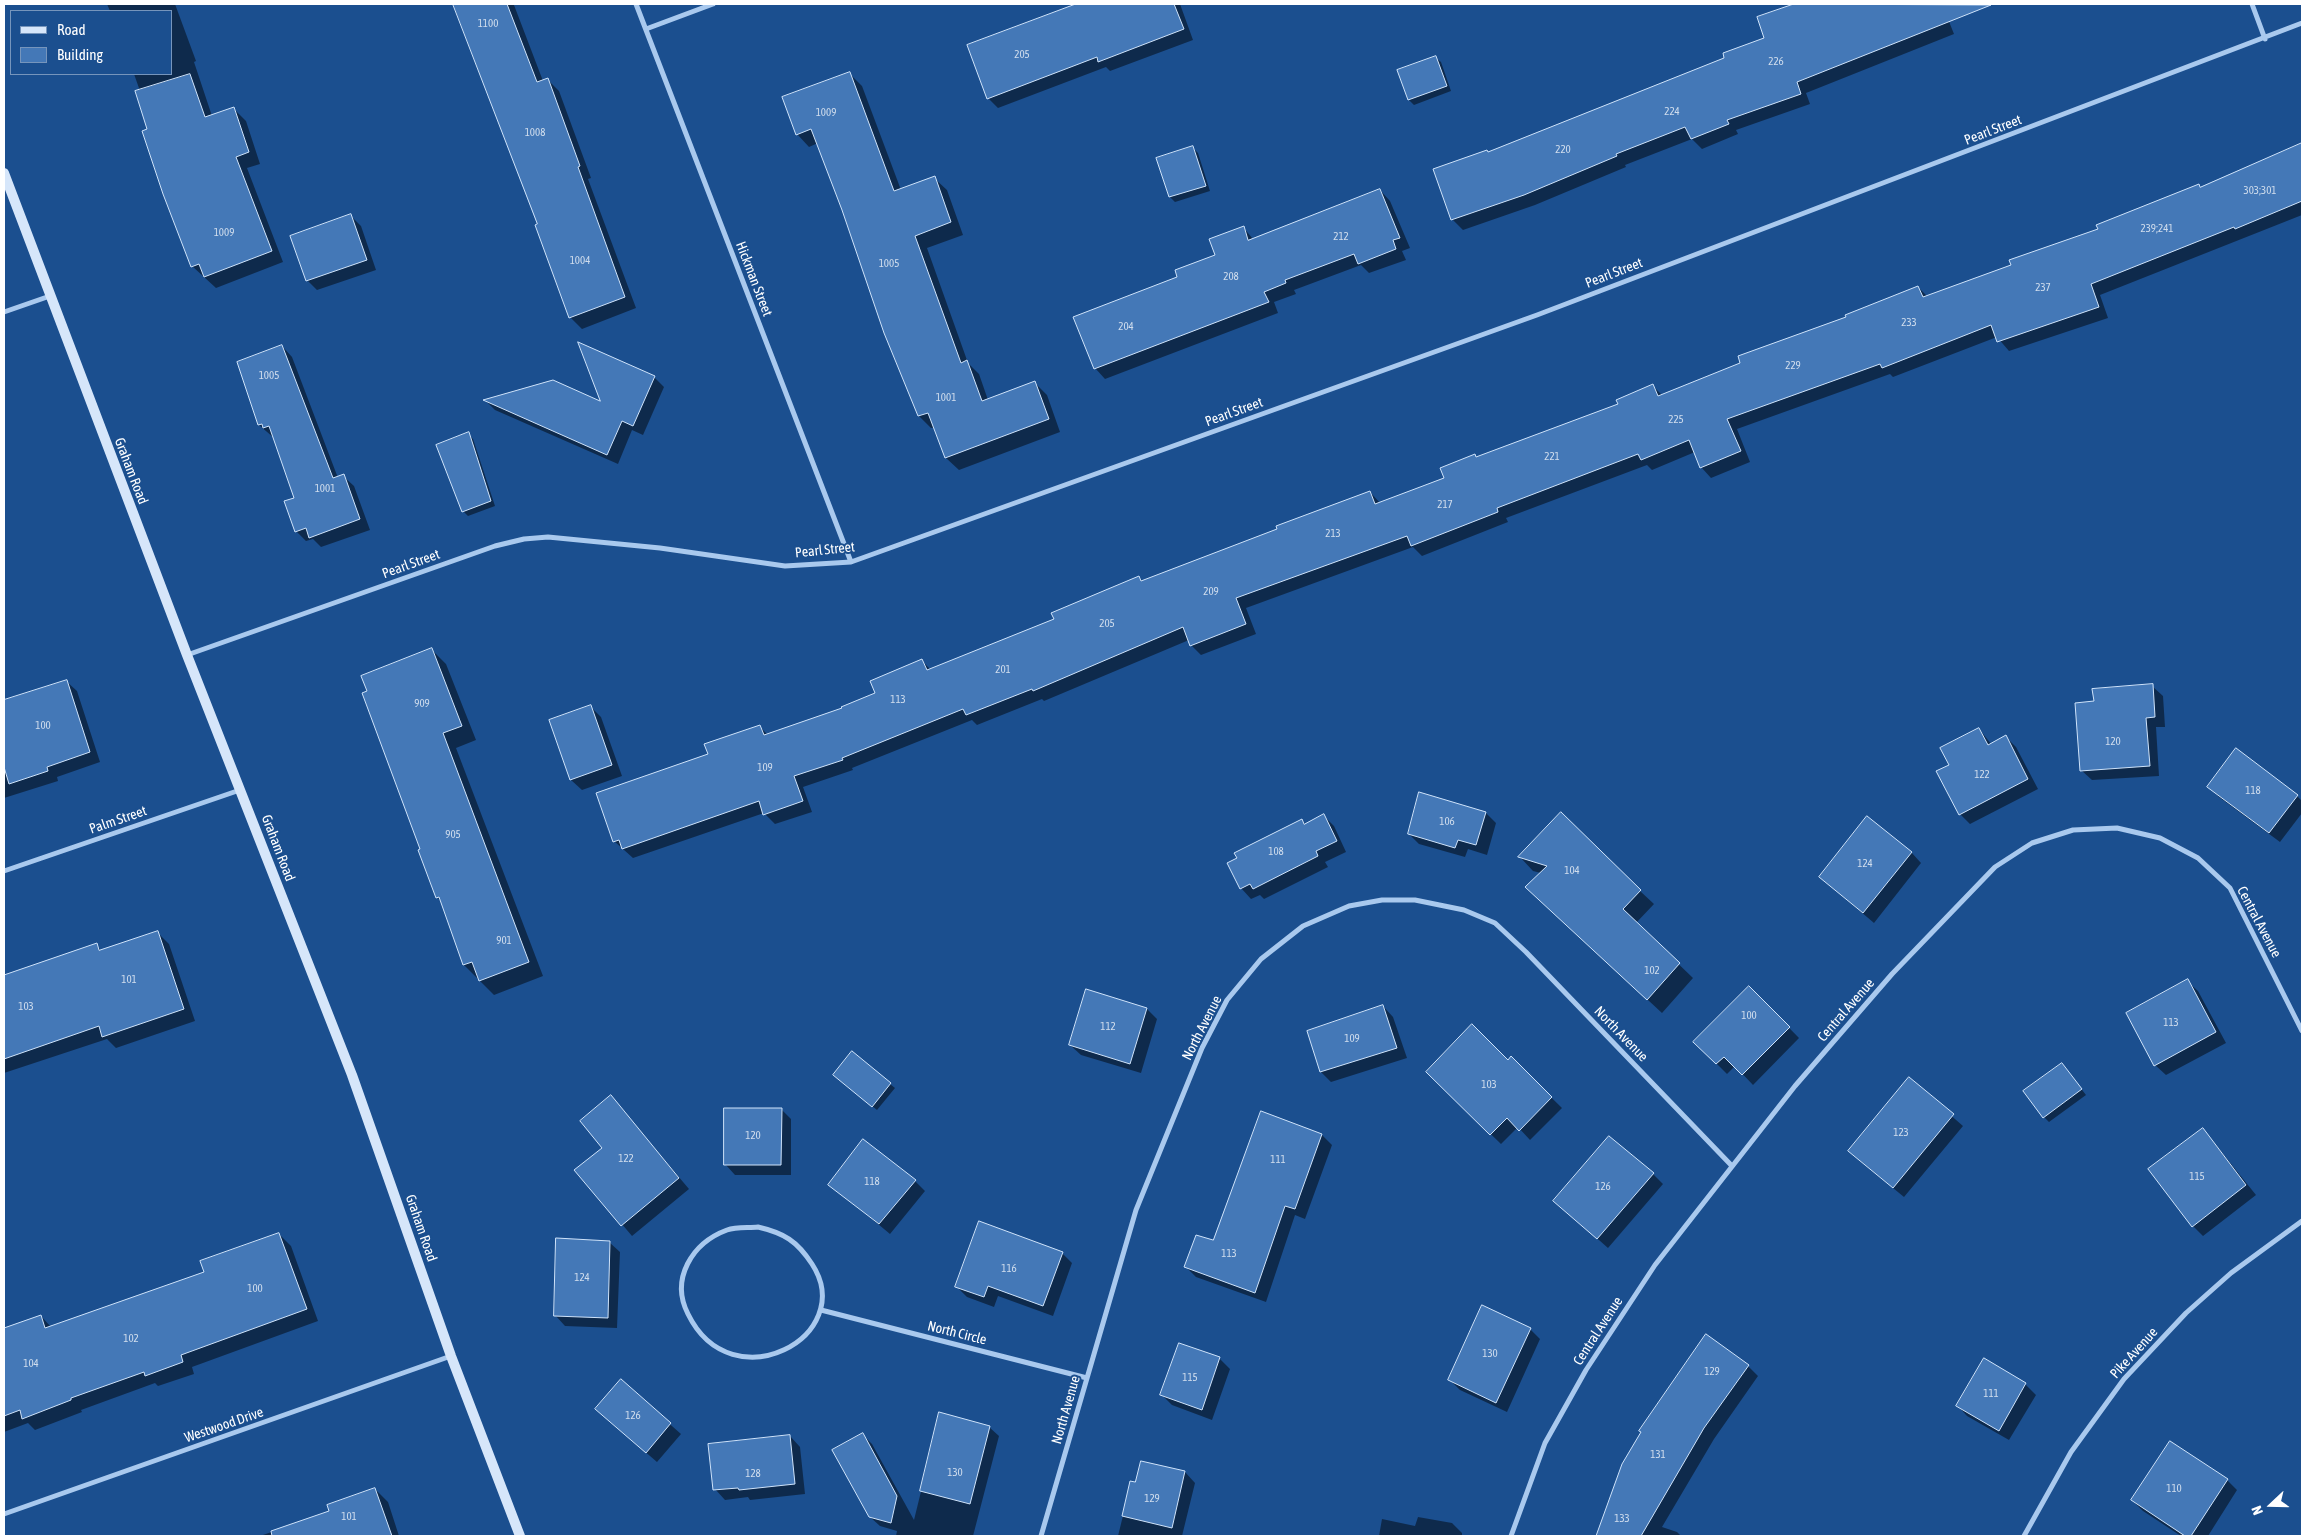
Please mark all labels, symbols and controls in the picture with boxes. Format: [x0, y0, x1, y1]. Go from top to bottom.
legend [10, 10, 172, 75]
house number: 1100 [478, 17, 498, 31]
text: Road [57, 21, 86, 38]
text: Building [57, 46, 103, 63]
house number: 205 [1014, 48, 1030, 62]
house number: 226 [1768, 55, 1784, 69]
house number: 224 [1664, 105, 1680, 119]
house number: 1009 [816, 106, 836, 120]
street label: Pearl Street [1962, 111, 2024, 149]
house number: 1008 [525, 126, 545, 140]
house number: 220 [1555, 143, 1571, 157]
house number: 303;301 [2244, 184, 2276, 198]
house number: 239;241 [2141, 222, 2173, 236]
house number: 1009 [214, 226, 234, 240]
house number: 212 [1333, 230, 1349, 244]
street label: Hickman Street [732, 239, 776, 319]
house number: 1004 [570, 254, 590, 268]
street label: Pearl Street [1583, 254, 1645, 292]
house number: 1005 [879, 257, 899, 271]
house number: 208 [1223, 270, 1239, 284]
house number: 237 [2035, 281, 2051, 295]
house number: 233 [1901, 316, 1917, 330]
house number: 204 [1118, 320, 1134, 334]
house number: 229 [1785, 359, 1801, 373]
house number: 1005 [259, 369, 279, 383]
house number: 1001 [936, 391, 956, 405]
street label: Pearl Street [1203, 394, 1265, 430]
house number: 225 [1668, 413, 1684, 427]
street label: Graham Road [111, 435, 151, 507]
house number: 221 [1544, 450, 1560, 464]
house number: 1001 [315, 482, 335, 496]
house number: 217 [1437, 498, 1453, 512]
house number: 213 [1325, 527, 1341, 541]
street label: Pearl Street [794, 539, 856, 561]
street label: Pearl Street [380, 546, 442, 582]
house number: 209 [1203, 585, 1219, 599]
house number: 205 [1099, 617, 1115, 631]
house number: 201 [995, 663, 1011, 677]
house number: 113 [890, 693, 906, 707]
house number: 909 [414, 697, 430, 711]
house number: 100 [35, 719, 51, 733]
house number: 120 [2105, 735, 2121, 749]
house number: 109 [757, 761, 773, 775]
house number: 122 [1974, 768, 1990, 782]
house number: 118 [2245, 784, 2261, 798]
street label: Palm Street [87, 802, 149, 838]
street label: Graham Road [258, 812, 298, 884]
house number: 106 [1439, 815, 1455, 829]
house number: 905 [445, 828, 461, 842]
house number: 108 [1268, 845, 1284, 859]
house number: 124 [1857, 857, 1873, 871]
house number: 104 [1564, 864, 1580, 878]
street label: Central Avenue [2233, 884, 2285, 960]
house number: 901 [496, 934, 512, 948]
house number: 102 [1644, 964, 1660, 978]
house number: 101 [121, 973, 137, 987]
street label: Central Avenue [1814, 975, 1878, 1045]
street label: North Avenue [1179, 993, 1225, 1063]
house number: 103 [18, 1000, 34, 1014]
street label: North Avenue [1591, 1003, 1651, 1065]
house number: 100 [1741, 1009, 1757, 1023]
house number: 113 [2163, 1016, 2179, 1030]
house number: 112 [1100, 1020, 1116, 1034]
house number: 109 [1344, 1032, 1360, 1046]
house number: 103 [1481, 1078, 1497, 1092]
house number: 123 [1893, 1126, 1909, 1140]
house number: 120 [745, 1129, 761, 1143]
house number: 122 [618, 1152, 634, 1166]
house number: 111 [1270, 1153, 1286, 1167]
house number: 115 [2189, 1170, 2205, 1184]
house number: 118 [864, 1175, 880, 1189]
house number: 126 [1595, 1180, 1611, 1194]
street label: Graham Road [402, 1192, 440, 1264]
house number: 113 [1221, 1247, 1237, 1261]
house number: 116 [1001, 1262, 1017, 1276]
house number: 124 [574, 1271, 590, 1285]
house number: 100 [247, 1282, 263, 1296]
street label: Central Avenue [1570, 1294, 1626, 1368]
street label: North Circle [926, 1318, 988, 1348]
street label: Pike Avenue [2107, 1324, 2161, 1382]
house number: 102 [123, 1332, 139, 1346]
house number: 130 [1482, 1347, 1498, 1361]
house number: 104 [23, 1357, 39, 1371]
house number: 129 [1704, 1365, 1720, 1379]
house number: 115 [1182, 1371, 1198, 1385]
street label: North Avenue [1048, 1374, 1084, 1446]
house number: 111 [1983, 1387, 1999, 1401]
street label: Westwood Drive [182, 1404, 266, 1446]
house number: 126 [625, 1409, 641, 1423]
house number: 131 [1650, 1448, 1666, 1462]
house number: 130 [947, 1466, 963, 1480]
house number: 128 [745, 1467, 761, 1481]
north arrow [2246, 1480, 2296, 1530]
house number: 110 [2166, 1482, 2182, 1496]
house number: 129 [1144, 1492, 1160, 1506]
text: N [2248, 1504, 2266, 1517]
house number: 101 [341, 1510, 357, 1524]
house number: 133 [1614, 1512, 1630, 1526]

